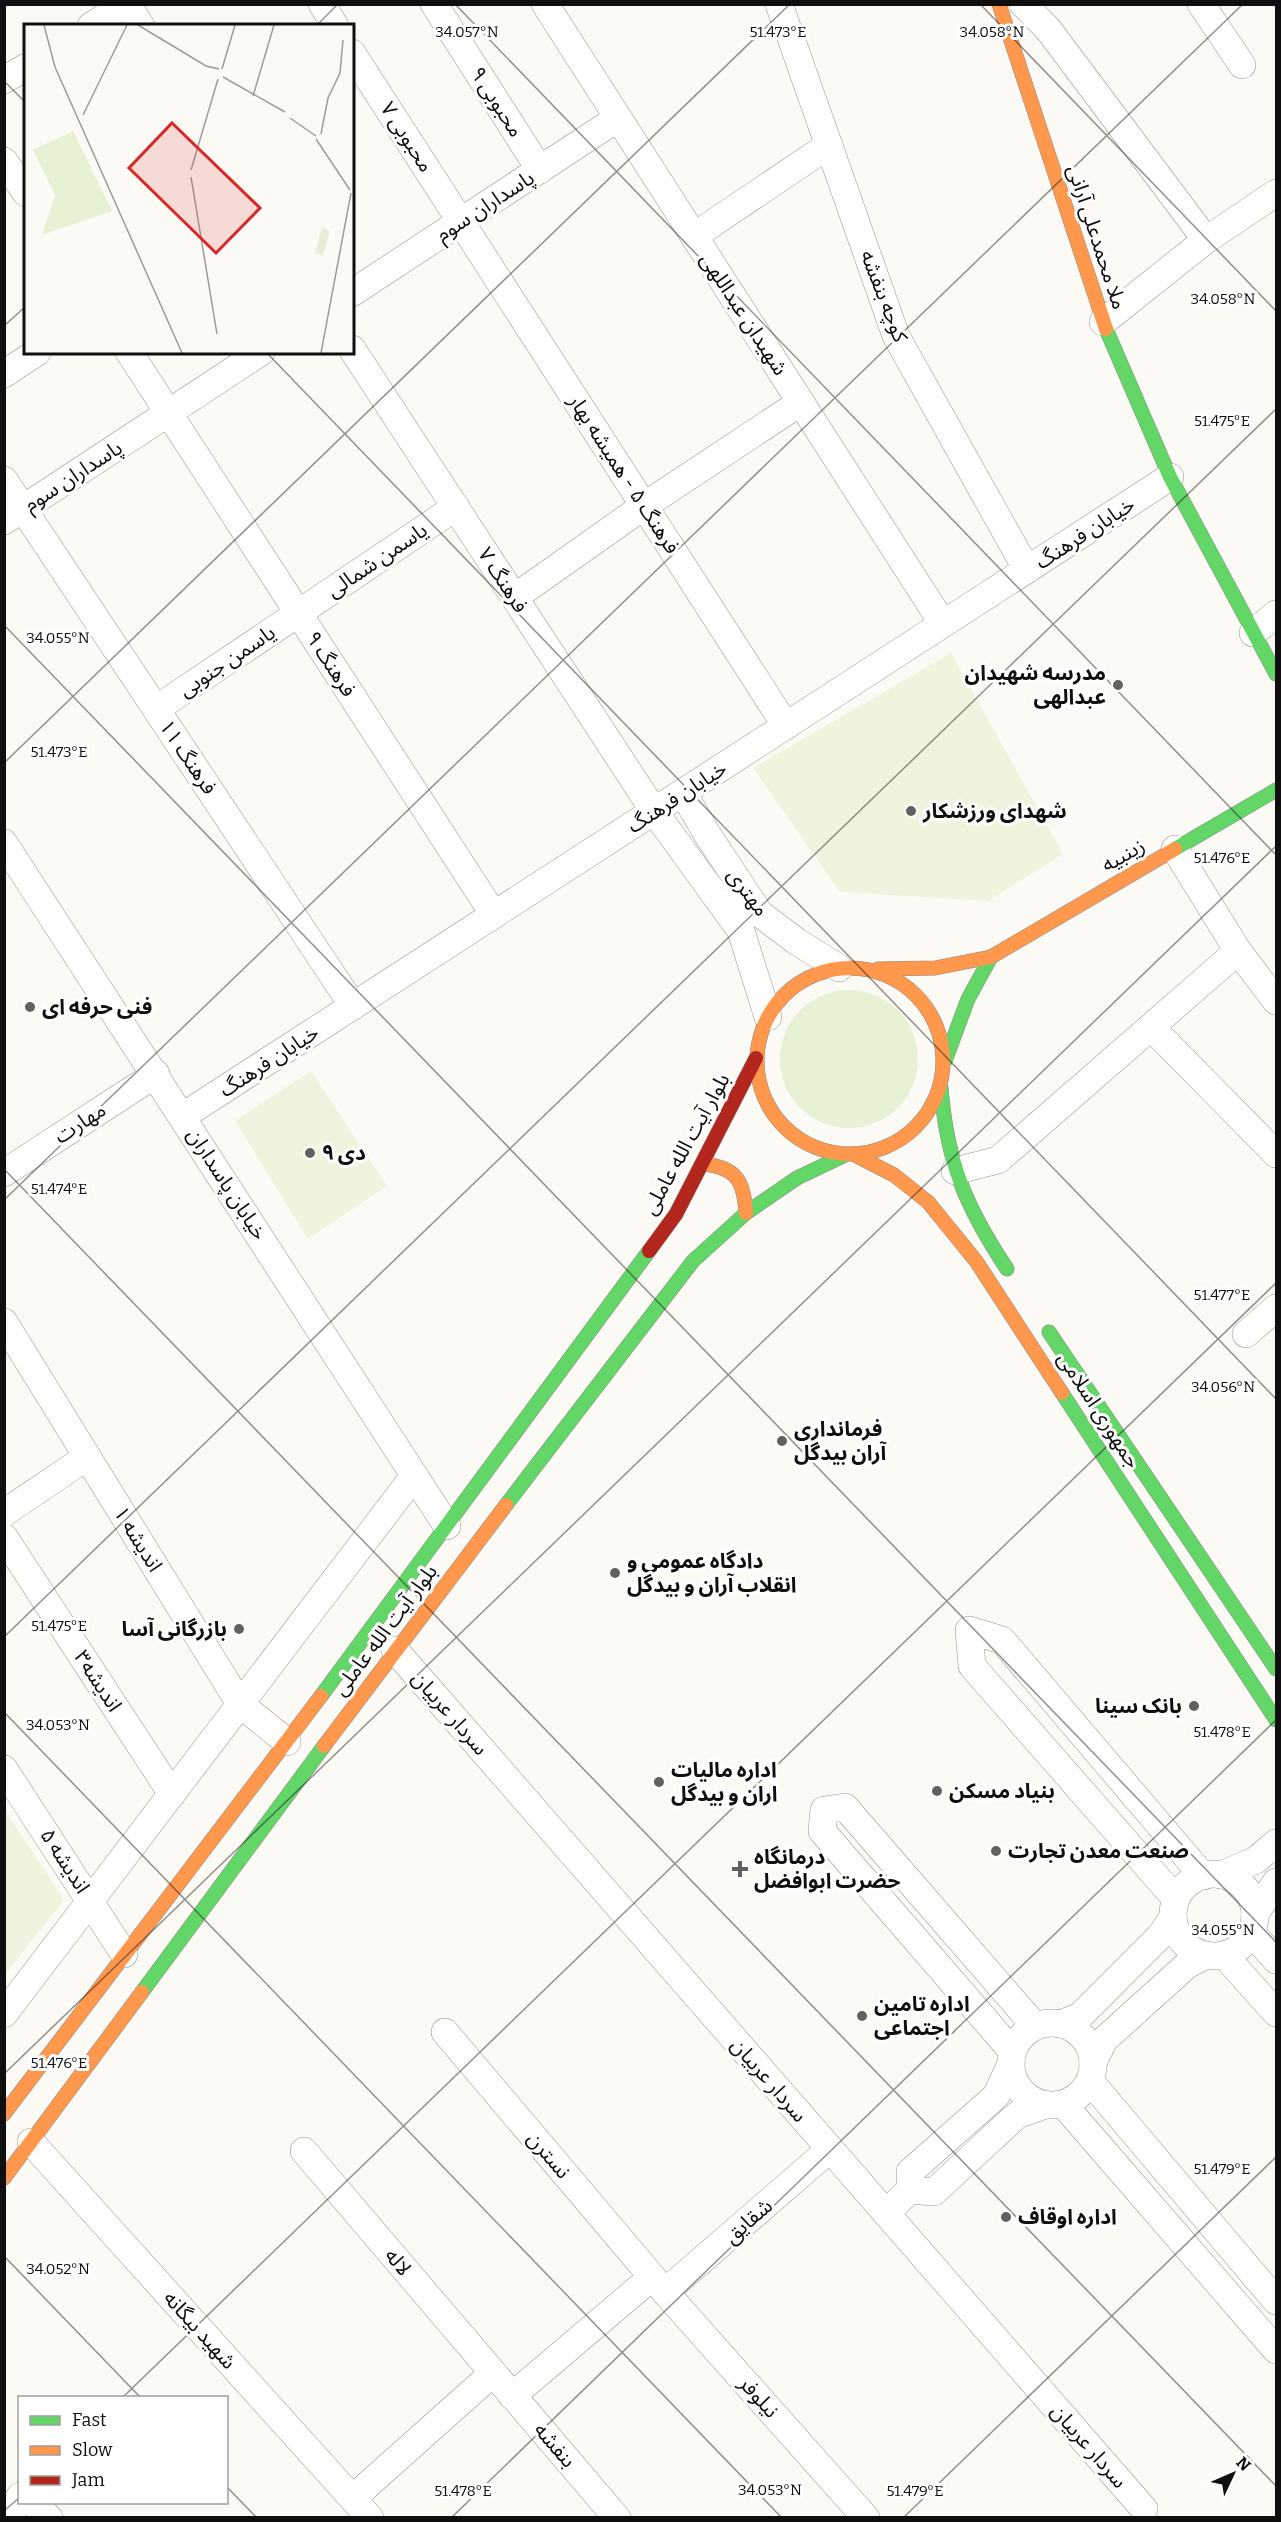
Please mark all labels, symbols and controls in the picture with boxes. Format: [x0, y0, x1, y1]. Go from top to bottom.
text: 34.057°N [435, 23, 499, 41]
text: 51.473°E [749, 23, 807, 41]
text: 34.058°N [960, 23, 1025, 41]
inset map [24, 24, 354, 354]
street label: محبوبی ۹ [465, 62, 529, 142]
street label: محبوبی ۷ [375, 97, 439, 177]
street label: ملا محمدعلی آرانی [1061, 162, 1133, 312]
street label: پاسداران سوم [431, 165, 541, 250]
street label: کوچه بنفشه [854, 246, 914, 346]
street label: شهیدان عبداللهی [695, 248, 793, 380]
text: 34.058°N [1191, 290, 1256, 308]
street label: فرهنگ ۵ - همیشه بهار [562, 388, 685, 559]
text: 51.475°E [1194, 412, 1250, 430]
street label: پاسداران سوم [19, 435, 129, 520]
street label: خیابان فرهنگ [1030, 491, 1140, 575]
street label: یاسمن شمالی [322, 517, 432, 603]
street label: فرهنگ ۷ [472, 542, 534, 618]
street label: یاسمن جنوبی [174, 619, 280, 703]
street label: فرهنگ ۹ [300, 626, 362, 702]
text: 34.055°N [26, 629, 90, 647]
place label: مدرسه شهیدان عبدالهی [965, 660, 1106, 710]
marker: مدرسه شهیدان عبدالهی [1111, 678, 1125, 692]
street label: فرهنگ ۱۱ [154, 715, 222, 799]
text: 51.473°E [30, 743, 88, 761]
street label: خیابان فرهنگ [622, 755, 732, 839]
place label: شهدای ورزشکار [922, 798, 1067, 824]
marker: شهدای ورزشکار [904, 804, 918, 818]
street label: زینبیه [1097, 832, 1149, 878]
text: 51.476°E [1194, 849, 1250, 867]
street label: مهتری [721, 863, 775, 921]
place label: فنی حرفه ای [42, 994, 152, 1020]
marker: فنی حرفه ای [23, 1000, 37, 1014]
street label: خیابان فرهنگ [214, 1019, 324, 1103]
street label: بلوار آیت‌ الله عاملی [636, 1069, 736, 1219]
street label: مهارت [49, 1097, 111, 1149]
street label: خیابان پاسداران [181, 1123, 273, 1245]
place label: ۹ دی [322, 1140, 366, 1166]
marker: ۹ دی [303, 1146, 317, 1160]
text: 51.474°E [31, 1180, 87, 1198]
text: 51.477°E [1194, 1286, 1250, 1304]
street label: جمهوری اسلامی [1052, 1347, 1146, 1473]
text: 34.056°N [1191, 1378, 1255, 1396]
place label: فرمانداری آران بیدگل [794, 1416, 887, 1466]
marker: فرمانداری آران بیدگل [775, 1434, 789, 1448]
street label: اندیشه ۱ [108, 1501, 168, 1577]
place label: دادگاه عمومی و انقلاب آران و بیدگل [627, 1548, 797, 1598]
street label: بلوار آیت‌ الله عاملی [327, 1559, 443, 1701]
marker: دادگاه عمومی و انقلاب آران و بیدگل [608, 1566, 622, 1580]
place label: بازرگانی آسا [122, 1616, 227, 1642]
text: 51.475°E [31, 1617, 87, 1635]
marker: بازرگانی آسا [232, 1622, 246, 1636]
street label: اندیشه۳ [69, 1645, 127, 1717]
street label: سردار عربیان [406, 1665, 494, 1761]
place label: بانک سینا [1095, 1693, 1182, 1719]
marker: بانک سینا [1187, 1699, 1201, 1713]
text: 34.053°N [26, 1716, 90, 1734]
text: 51.478°E [1193, 1723, 1251, 1741]
place label: اداره مالیات اران و بیدگل [671, 1757, 778, 1807]
marker: اداره مالیات اران و بیدگل [652, 1775, 666, 1789]
place label: بنیاد مسکن [949, 1778, 1055, 1804]
marker: بنیاد مسکن [930, 1784, 944, 1798]
street label: اندیشه ۵ [34, 1824, 96, 1898]
place label: صنعت معدن تجارت [1008, 1838, 1189, 1864]
place label: درمانگاه حضرت ابوافضل [754, 1844, 900, 1894]
marker: صنعت معدن تجارت [989, 1844, 1003, 1858]
marker: درمانگاه حضرت ابوافضل [731, 1860, 749, 1878]
text: 34.055°N [1191, 1921, 1255, 1939]
place label: اداره تامین اجتماعی [874, 1991, 970, 2041]
marker: اداره تامین اجتماعی [855, 2009, 869, 2023]
street label: سردار عربیان [725, 2032, 813, 2128]
text: 51.476°E [31, 2054, 87, 2072]
street label: نسترن [522, 2126, 576, 2184]
text: 51.479°E [1193, 2160, 1251, 2178]
street label: شقایق [718, 2193, 778, 2249]
place label: اداره اوقاف [1018, 2204, 1117, 2230]
marker: اداره اوقاف [999, 2210, 1013, 2224]
street label: لاله [379, 2243, 417, 2281]
text: 34.052°N [26, 2260, 90, 2278]
street label: شهید بیگانه [158, 2285, 242, 2375]
street label: نیلوفر [733, 2370, 785, 2423]
legend [18, 2396, 228, 2504]
street label: سردار عربیان [1045, 2398, 1133, 2494]
text: Fast [72, 2409, 107, 2431]
street label: بنفشه [528, 2417, 582, 2473]
text: Slow [72, 2439, 113, 2461]
north arrow [1203, 2444, 1263, 2504]
text: N [1232, 2453, 1255, 2475]
text: Jam [71, 2469, 105, 2491]
text: 34.053°N [738, 2481, 802, 2499]
text: 51.478°E [434, 2482, 492, 2500]
text: 51.479°E [886, 2482, 944, 2500]

